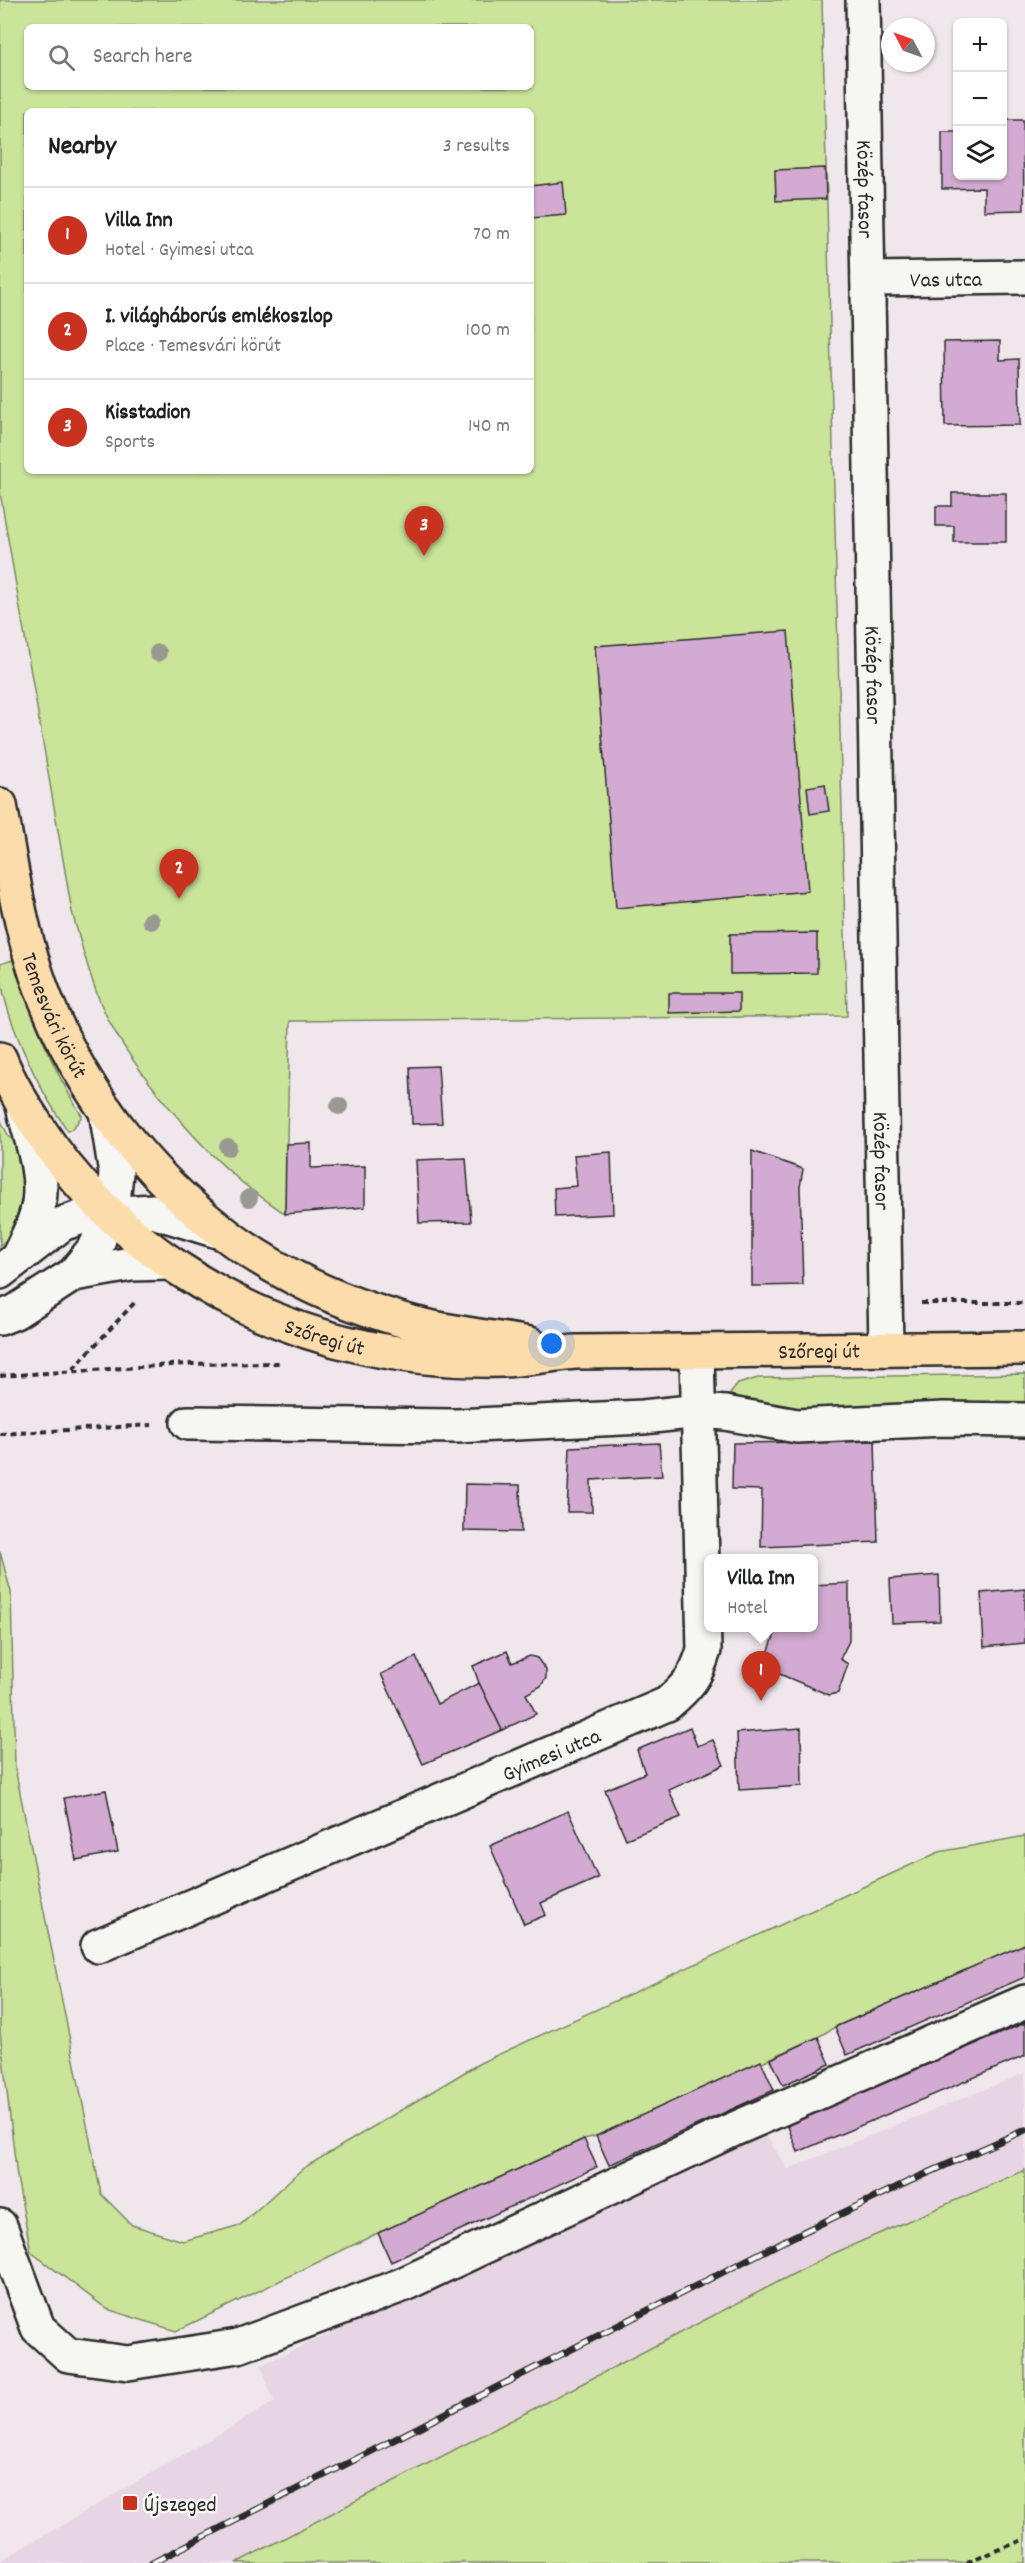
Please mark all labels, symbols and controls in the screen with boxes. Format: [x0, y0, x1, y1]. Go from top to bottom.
north arrow [881, 18, 935, 72]
map controls [953, 18, 1007, 180]
button: + [953, 18, 1007, 72]
search box [24, 24, 534, 90]
icon: search [45, 41, 78, 74]
text: Search here [93, 42, 192, 73]
button: − [953, 72, 1007, 126]
button: layers [953, 126, 1007, 180]
text: Nearby [48, 129, 116, 166]
text: 3 results [443, 133, 510, 161]
street label: Közép fasor [846, 140, 879, 239]
text: Villa Inn [105, 206, 173, 237]
text: 1 [65, 221, 70, 249]
text: 70 m [473, 221, 510, 249]
text: Hotel · Gyimesi utca [105, 237, 253, 265]
street label: Vas utca [910, 266, 983, 297]
text: I. világháborús emlékoszlop [105, 302, 333, 333]
text: 2 [63, 317, 72, 345]
text: 100 m [466, 317, 510, 345]
text: Place · Temesvári körút [105, 333, 281, 361]
text: Kisstadion [105, 398, 190, 429]
text: 3 [63, 413, 72, 441]
text: 140 m [468, 413, 510, 441]
text: Sports [105, 429, 155, 457]
pin: 3 [404, 506, 444, 556]
street label: Közép fasor [855, 626, 887, 725]
pin: 2 [160, 850, 198, 899]
street label: Temesvári körút [12, 949, 94, 1085]
street label: Közép fasor [863, 1111, 896, 1211]
street label: Szőregi út [279, 1313, 367, 1366]
your location [537, 1329, 566, 1358]
street label: Szőregi út [778, 1337, 860, 1369]
popup [704, 1554, 818, 1632]
text: Villa Inn [727, 1564, 795, 1595]
text: Hotel [727, 1595, 767, 1623]
pin: 1 [742, 1652, 780, 1701]
street label: Gyimesi utca [498, 1722, 607, 1791]
place label: Újszeged [144, 2491, 217, 2522]
marker: Újszeged [121, 2494, 139, 2512]

